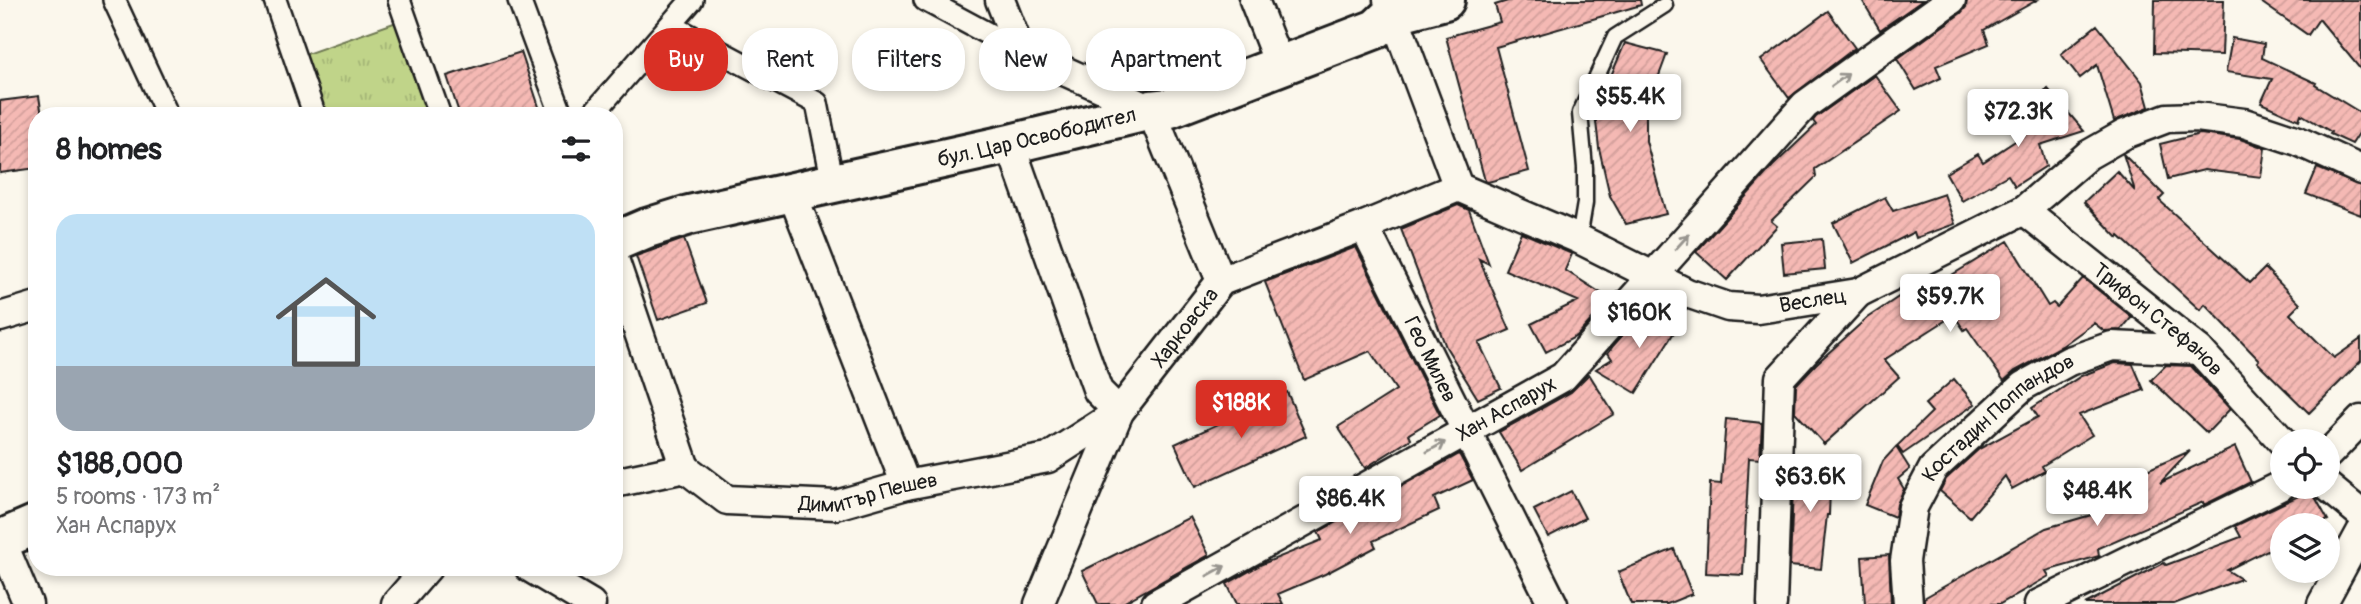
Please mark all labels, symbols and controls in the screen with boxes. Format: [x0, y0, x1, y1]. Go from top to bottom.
chip: Buy [644, 28, 728, 91]
chip: Rent [742, 28, 838, 91]
chip: Filters [852, 28, 965, 91]
chip: New [979, 28, 1072, 91]
chip: Apartment [1086, 28, 1246, 91]
one-way arrow [1830, 73, 1849, 87]
pin: $55.4K [1573, 74, 1687, 134]
text: $55.4K [1595, 82, 1665, 111]
pin: $72.3K [1961, 90, 2075, 149]
text: $72.3K [1983, 97, 2053, 126]
street label: бул. Цар Освободител [935, 101, 1139, 173]
icon: filters [557, 130, 595, 168]
text: 8 homes [56, 131, 162, 168]
one-way arrow [1674, 233, 1690, 251]
street label: Трифон Стефанов [2087, 257, 2229, 381]
icon: home [263, 259, 389, 385]
pin: $59.7K [1893, 274, 2007, 334]
street label: Харковска [1145, 282, 1224, 373]
street label: Веслец [1777, 282, 1848, 319]
text: $59.7K [1916, 282, 1984, 311]
pin: $160K [1590, 290, 1688, 350]
text: $160K [1607, 298, 1671, 327]
street label: Гео Милев [1398, 312, 1463, 407]
street label: Костадин Поппандов [1915, 347, 2079, 486]
street label: Хан Аспарух [1451, 370, 1561, 447]
pin: $188K [1192, 380, 1290, 440]
text: $188K [1212, 388, 1270, 417]
map controls [2270, 429, 2340, 583]
button: locate [2270, 429, 2340, 499]
one-way arrow [1425, 440, 1445, 454]
text: $188,000 [56, 445, 183, 482]
pin: $63.6K [1753, 454, 1867, 514]
text: $63.6K [1775, 462, 1845, 491]
street label: Димитър Пешев [797, 466, 940, 518]
pin: $48.4K [2040, 468, 2154, 528]
pin: $86.4K [1293, 476, 1407, 536]
text: $48.4K [2062, 476, 2132, 505]
text: 5 rooms · 173 m² [56, 482, 220, 511]
text: $86.4K [1315, 484, 1385, 513]
text: Хан Аспарух [56, 511, 177, 540]
button: layers [2270, 513, 2340, 583]
one-way arrow [1205, 564, 1225, 578]

